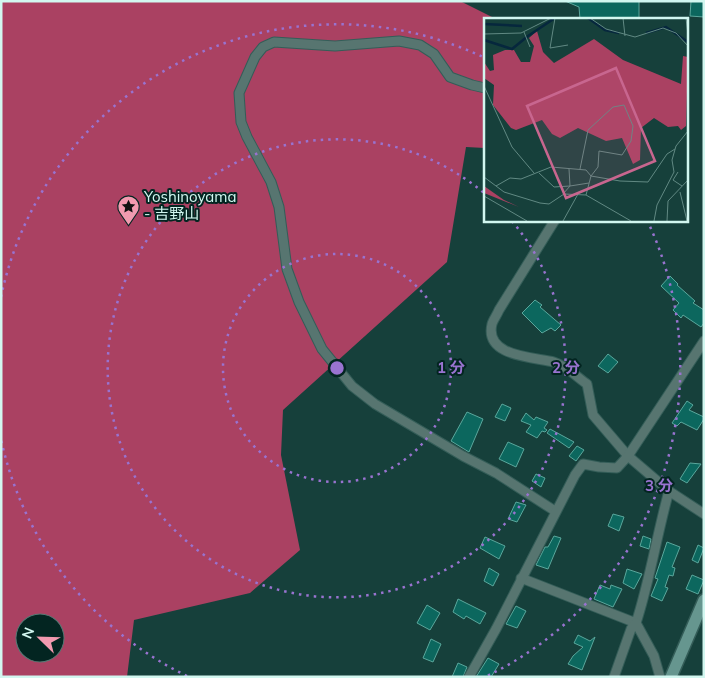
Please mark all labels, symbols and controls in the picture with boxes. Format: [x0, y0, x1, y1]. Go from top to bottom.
inset map [484, 18, 688, 221]
place label: Yoshinoyama - 吉野山 [143, 187, 237, 223]
place icon: Yoshinoyama - 吉野山 [116, 194, 140, 225]
text: 1 分 [437, 358, 465, 377]
text: 2 分 [552, 358, 580, 377]
centre of rings [328, 359, 346, 377]
text: 3 分 [645, 476, 673, 495]
north arrow [15, 613, 65, 663]
text: N [18, 625, 38, 641]

